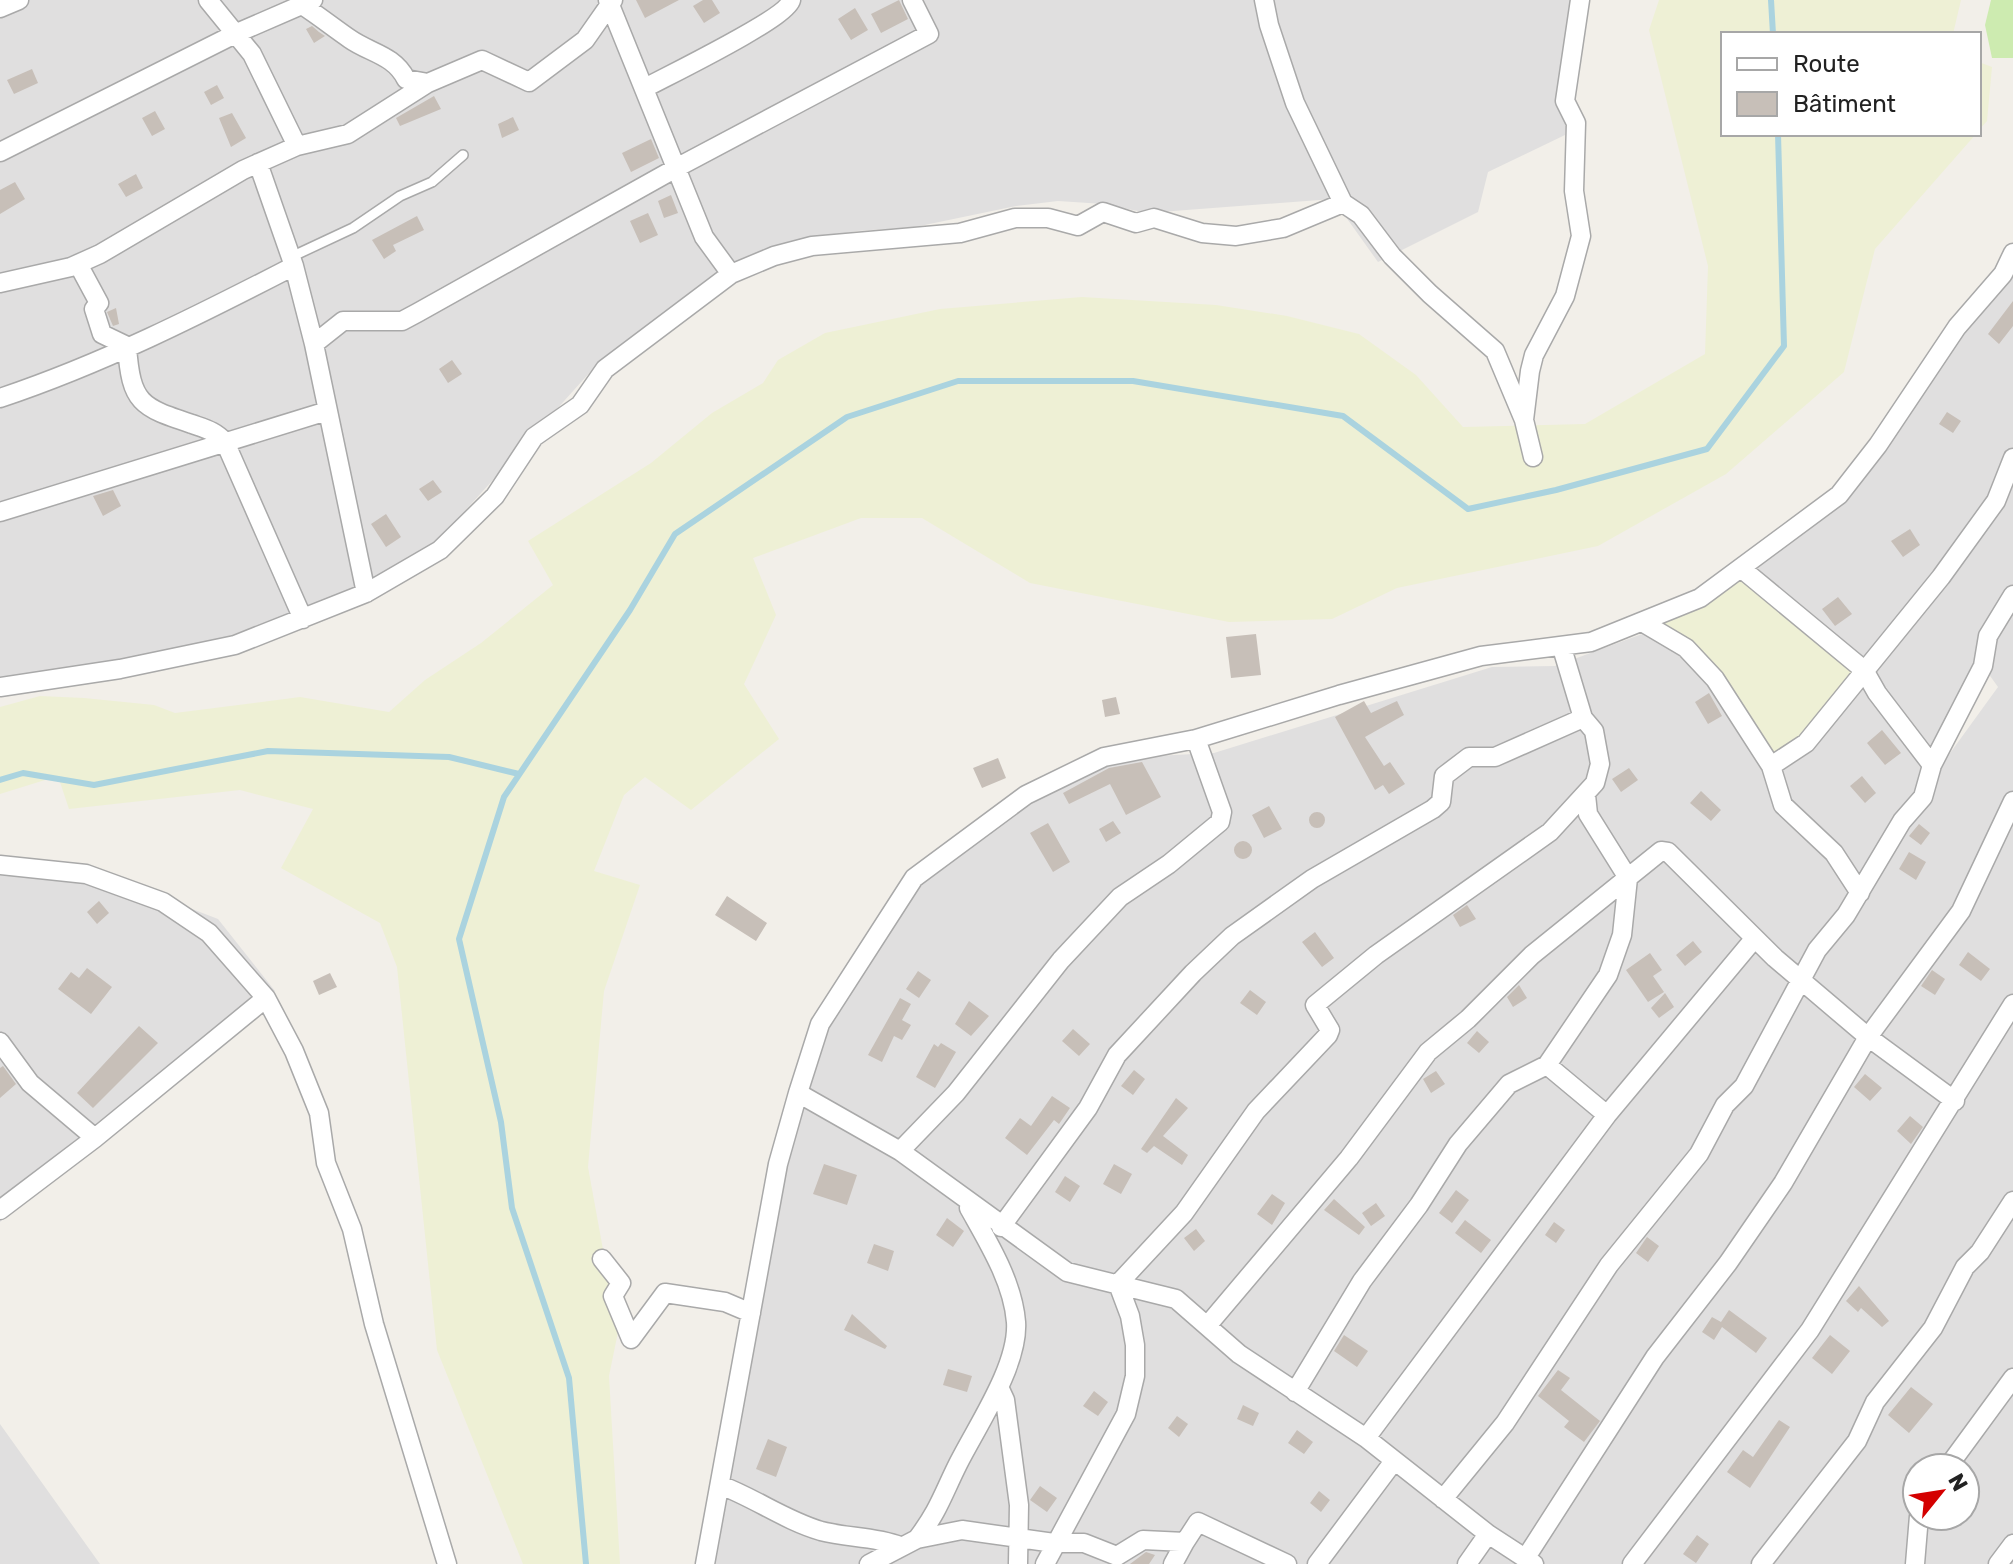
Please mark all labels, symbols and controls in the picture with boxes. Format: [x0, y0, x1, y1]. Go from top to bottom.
legend [1721, 32, 1981, 136]
text: Route [1793, 50, 1860, 78]
text: Bâtiment [1793, 90, 1896, 118]
north arrow [1901, 1452, 1981, 1532]
text: N [1942, 1469, 1974, 1496]

